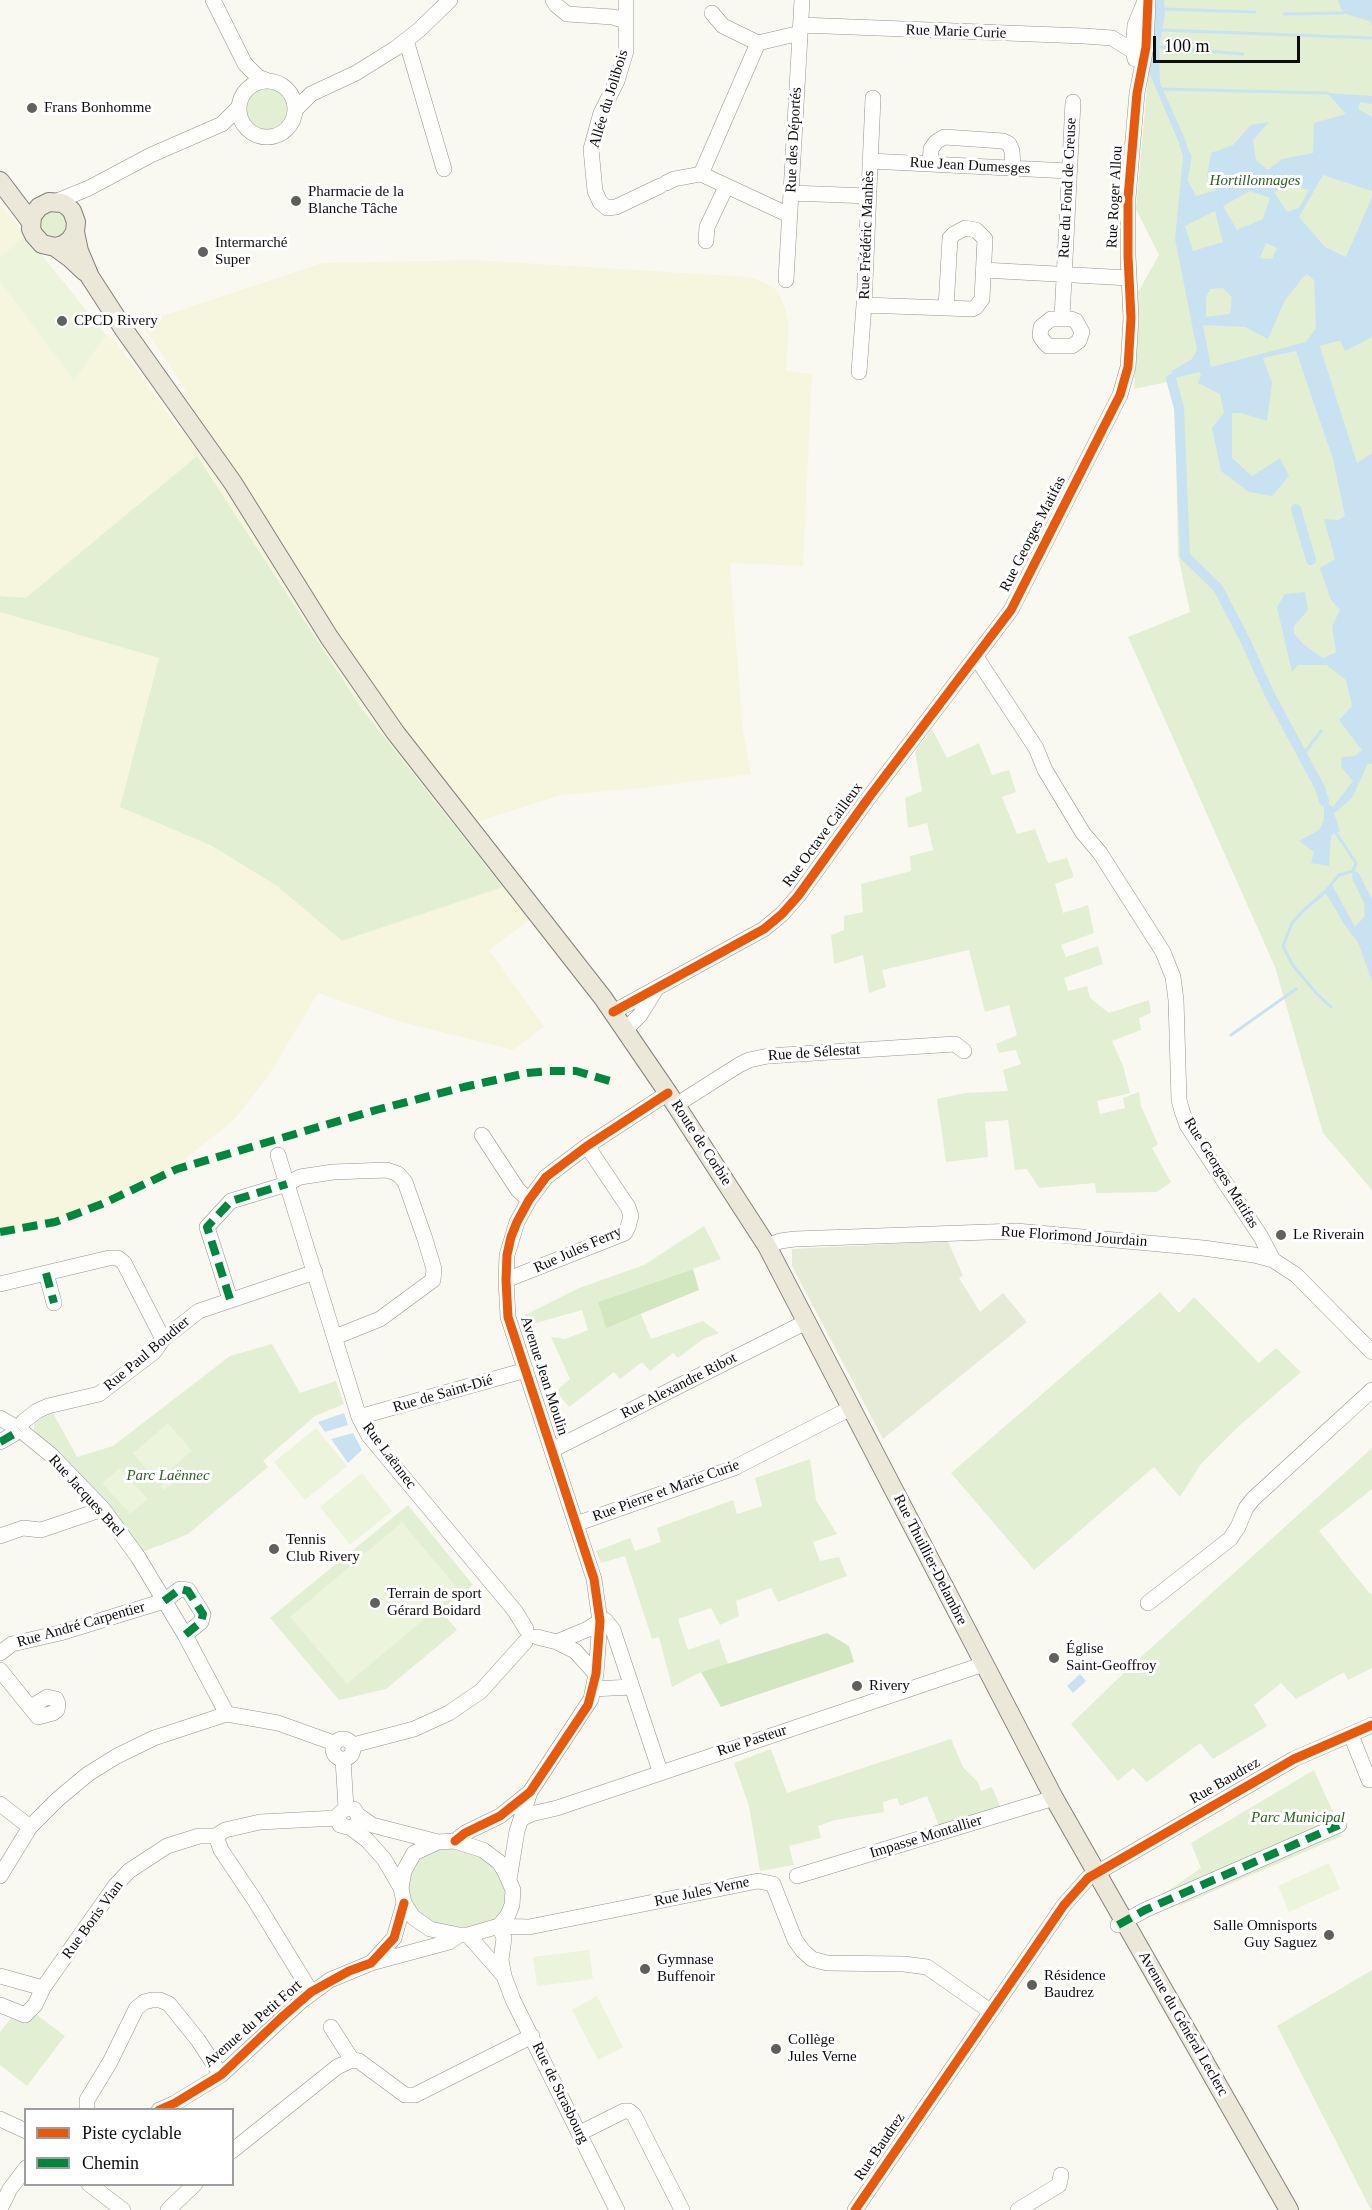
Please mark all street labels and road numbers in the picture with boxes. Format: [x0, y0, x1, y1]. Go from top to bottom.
street label: Rue Marie Curie [905, 21, 1007, 43]
street label: Allée du Jolibois [586, 48, 632, 150]
street label: Rue des Déportés [782, 87, 806, 193]
street label: Rue du Fond de Creuse [1055, 117, 1081, 259]
street label: Rue Roger Allou [1103, 145, 1127, 249]
street label: Rue Jean Dumesges [909, 154, 1031, 178]
street label: Rue Frédéric Manhès [856, 170, 878, 300]
street label: Rue Georges Matifas [996, 473, 1070, 595]
street label: Rue Octave Cailleux [779, 779, 867, 891]
street label: Rue de Sélestat [767, 1041, 861, 1065]
street label: Route de Corbie [667, 1097, 735, 1189]
street label: Rue Georges Matifas [1180, 1114, 1262, 1232]
street label: Rue Jules Ferry [531, 1223, 625, 1277]
street label: Rue Florimond Jourdain [1000, 1223, 1148, 1251]
street label: Rue Paul Boudier [100, 1313, 194, 1395]
street label: Avenue Jean Moulin [516, 1314, 572, 1438]
street label: Rue Alexandre Ribot [618, 1349, 740, 1423]
street label: Rue de Saint-Dié [391, 1371, 495, 1417]
street label: Rue Laënnec [358, 1419, 420, 1493]
street label: Rue Jacques Brel [44, 1451, 128, 1541]
street label: Rue Pierre et Marie Curie [590, 1456, 742, 1526]
street label: Rue Thuillier-Delambre [889, 1492, 971, 1628]
street label: Rue André Carpentier [15, 1598, 147, 1652]
street label: Rue Pasteur [715, 1721, 789, 1761]
street label: Rue Baudrez [1187, 1754, 1263, 1808]
street label: Impasse Montallier [868, 1811, 984, 1863]
street label: Rue Jules Verne [653, 1873, 751, 1911]
street label: Rue Boris Vian [59, 1877, 127, 1963]
street label: Avenue du Général Leclerc [1134, 1948, 1232, 2100]
street label: Avenue du Petit Fort [200, 1976, 306, 2072]
street label: Rue de Strasbourg [528, 2039, 592, 2147]
street label: Rue Baudrez [851, 2110, 909, 2184]

